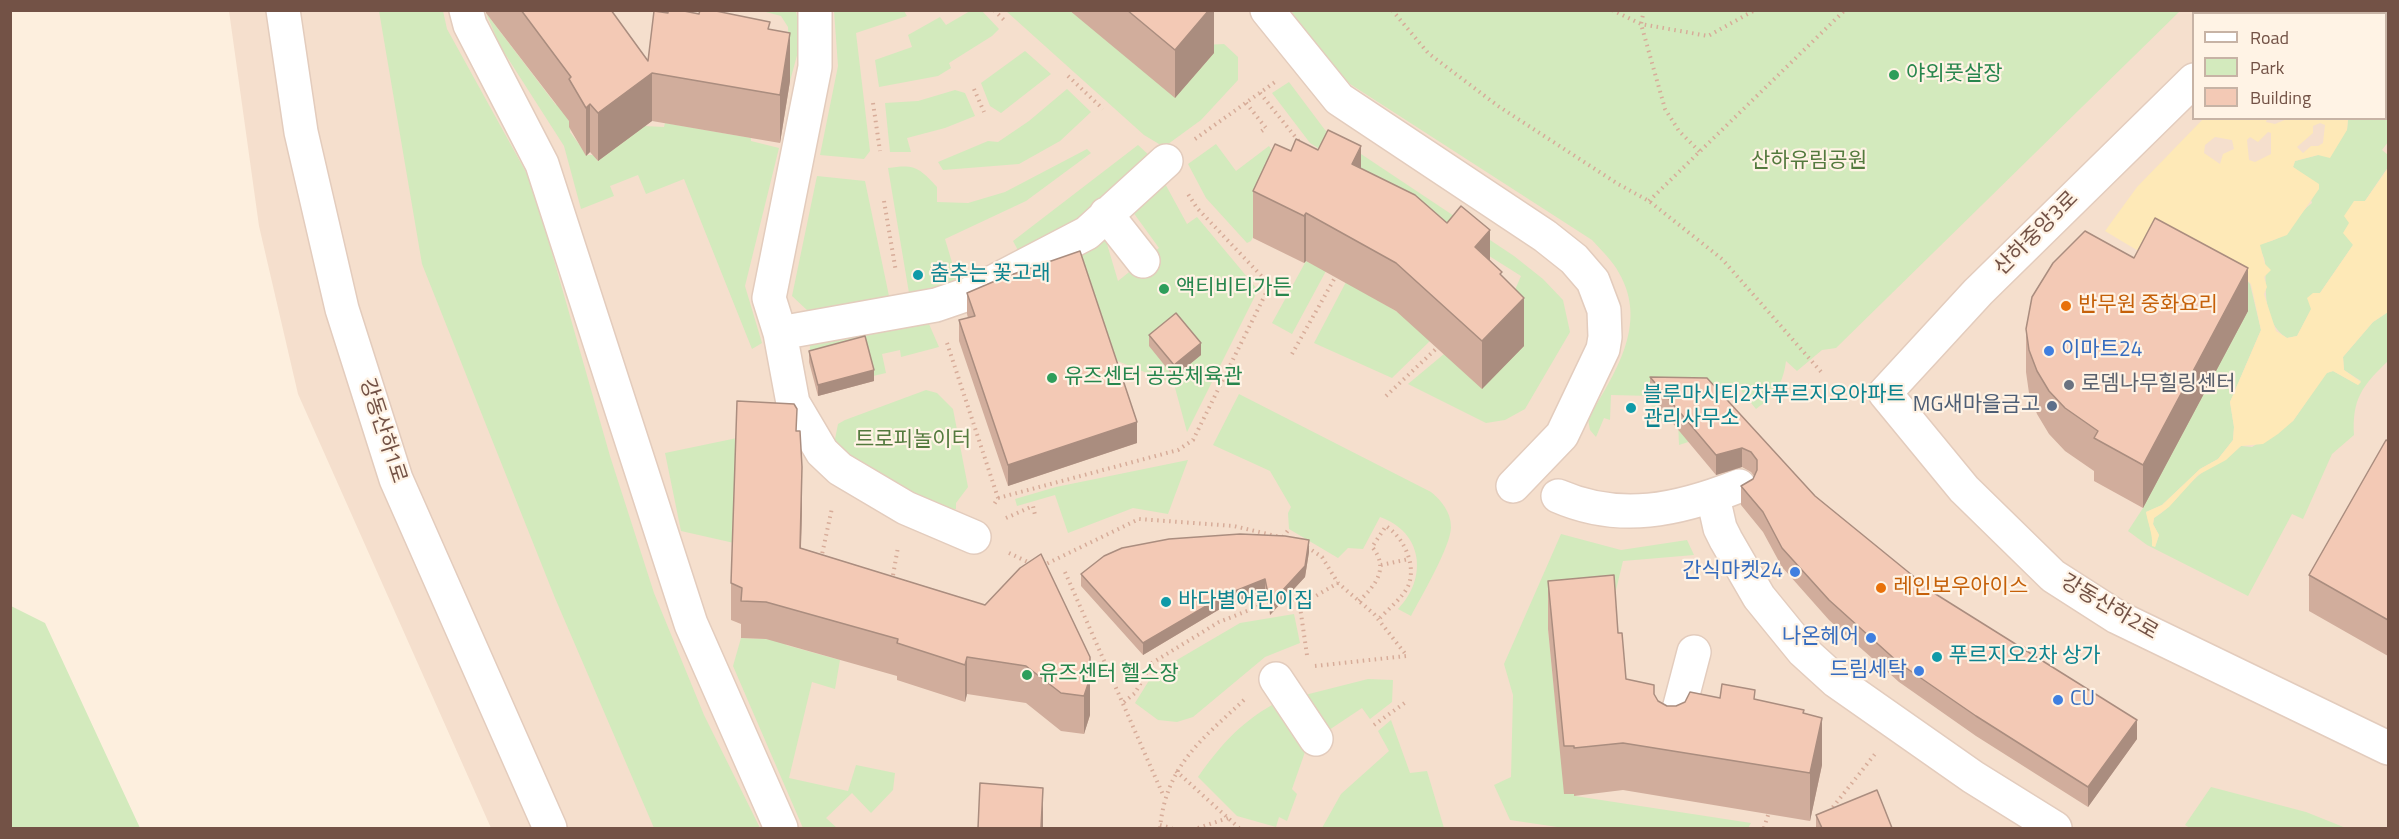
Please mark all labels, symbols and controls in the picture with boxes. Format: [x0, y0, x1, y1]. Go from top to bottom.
legend [2192, 12, 2387, 120]
text: Road [2250, 24, 2289, 51]
text: Park [2250, 54, 2284, 81]
place label: 야외풋살장 [1906, 62, 2003, 88]
marker: 야외풋살장 [1887, 68, 1901, 82]
text: Building [2250, 84, 2311, 111]
park label: 산하유림공원 [1751, 149, 1867, 175]
street label: 산하중앙3로 [1990, 187, 2084, 281]
place label: 춤추는 꽃고래 [930, 262, 1051, 288]
marker: 춤추는 꽃고래 [911, 268, 925, 282]
place label: 액티비티가든 [1176, 276, 1292, 302]
marker: 액티비티가든 [1157, 282, 1171, 296]
place label: 반무원 중화요리 [2078, 293, 2218, 319]
marker: 반무원 중화요리 [2059, 299, 2073, 313]
place label: 이마트24 [2061, 338, 2142, 364]
marker: 이마트24 [2042, 344, 2056, 358]
place label: 유즈센터 공공체육관 [1064, 365, 1242, 391]
marker: 유즈센터 공공체육관 [1045, 371, 1059, 385]
place label: 로뎀나무힐링센터 [2081, 372, 2236, 398]
street label: 강동산하1로 [353, 376, 411, 486]
marker: 로뎀나무힐링센터 [2062, 378, 2076, 392]
place label: 블루마시티2차푸르지오아파트 관리사무소 [1643, 383, 1906, 433]
place label: MG새마을금고 [1913, 393, 2040, 419]
marker: MG새마을금고 [2045, 399, 2059, 413]
marker: 블루마시티2차푸르지오아파트 관리사무소 [1624, 401, 1638, 415]
park label: 트로피놀이터 [855, 428, 971, 454]
place label: 간식마켓24 [1682, 559, 1783, 585]
marker: 간식마켓24 [1788, 565, 1802, 579]
street label: 강동산하2로 [2056, 570, 2162, 646]
place label: 레인보우아이스 [1893, 575, 2028, 601]
marker: 레인보우아이스 [1874, 581, 1888, 595]
place label: 바다별어린이집 [1178, 589, 1313, 615]
marker: 바다별어린이집 [1159, 595, 1173, 609]
place label: 나온헤어 [1782, 625, 1859, 651]
marker: 나온헤어 [1864, 631, 1878, 645]
place label: 푸르지오2차 상가 [1949, 644, 2101, 670]
marker: 푸르지오2차 상가 [1930, 650, 1944, 664]
place label: 드림세탁 [1830, 658, 1907, 684]
place label: 유즈센터 헬스장 [1039, 662, 1179, 688]
marker: 드림세탁 [1912, 664, 1926, 678]
marker: 유즈센터 헬스장 [1020, 668, 1034, 682]
place label: CU [2070, 687, 2095, 713]
marker: CU [2051, 693, 2065, 707]

